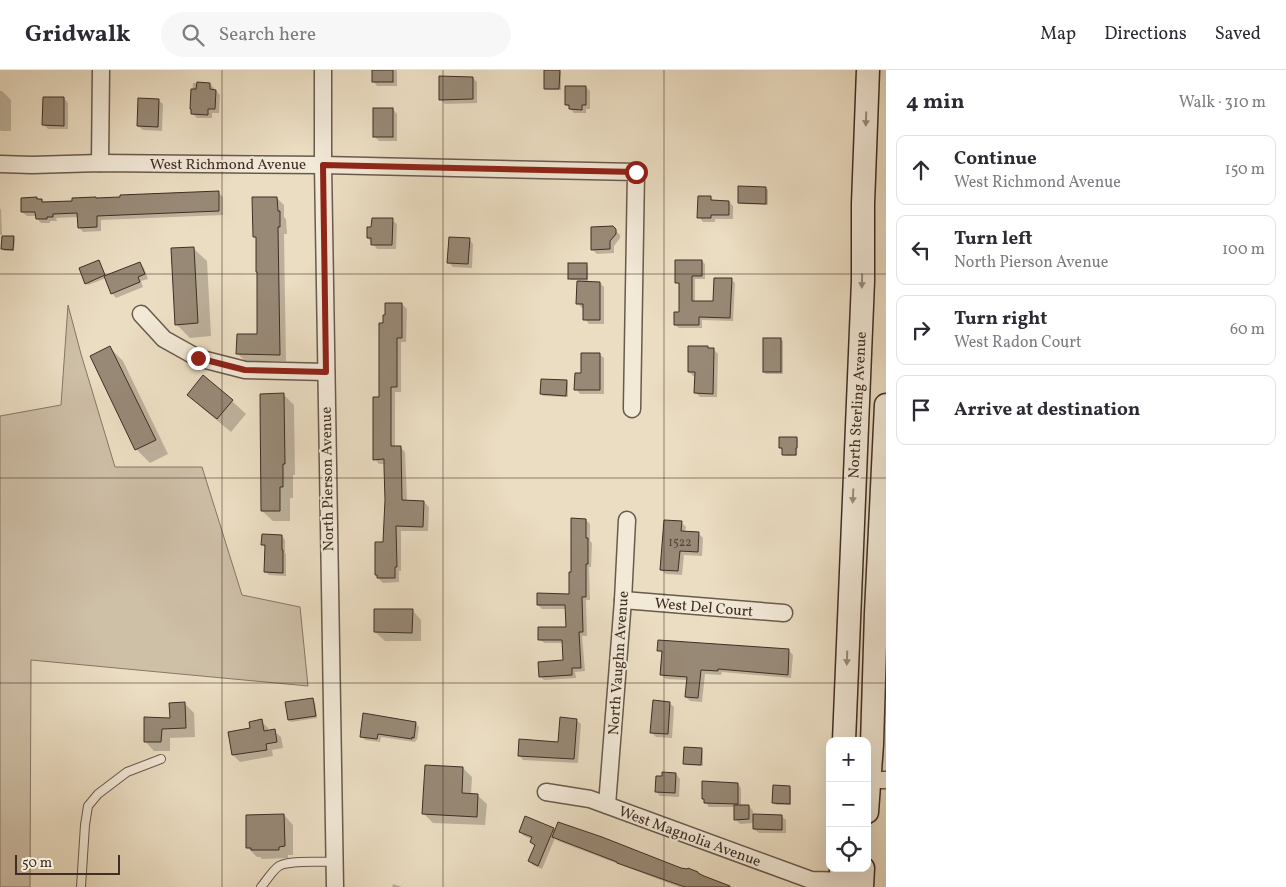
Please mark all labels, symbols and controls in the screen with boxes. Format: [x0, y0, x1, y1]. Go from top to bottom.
search box [161, 12, 511, 57]
text: Gridwalk [25, 18, 131, 52]
icon: search [179, 21, 207, 49]
text: Search here [219, 22, 316, 48]
text: Map [1040, 22, 1076, 47]
text: Directions [1104, 22, 1187, 47]
text: Saved [1215, 22, 1261, 47]
text: 4 min [906, 88, 965, 117]
text: Walk · 310 m [1179, 92, 1266, 114]
one-way arrow [862, 111, 870, 127]
text: Continue [954, 146, 1037, 172]
street label: West Richmond Avenue [150, 155, 306, 176]
icon: ahead [907, 156, 935, 184]
text: 150 m [1224, 159, 1265, 181]
route start [625, 161, 648, 184]
text: West Richmond Avenue [954, 172, 1121, 194]
text: Turn left [954, 226, 1033, 252]
icon: left [907, 236, 935, 264]
text: 100 m [1222, 239, 1265, 261]
text: North Pierson Avenue [954, 252, 1108, 274]
one-way arrow [858, 273, 866, 289]
text: Turn right [954, 306, 1047, 332]
icon: right [907, 316, 935, 344]
text: 60 m [1230, 319, 1265, 341]
street label: North Sterling Avenue [844, 331, 873, 479]
text: West Radon Court [954, 332, 1082, 354]
route end [187, 347, 210, 370]
icon: arrive [907, 396, 935, 424]
text: Arrive at destination [954, 397, 1140, 423]
street label: North Pierson Avenue [317, 406, 340, 551]
one-way arrow [849, 488, 857, 504]
house number: 1522 [668, 535, 692, 551]
street label: North Vaughn Avenue [604, 590, 635, 736]
street label: West Del Court [654, 594, 754, 623]
one-way arrow [843, 651, 851, 667]
map controls [826, 737, 871, 872]
button: + [826, 737, 871, 782]
button: − [826, 782, 871, 827]
street label: West Magnolia Avenue [615, 802, 764, 873]
button: locate [826, 827, 871, 872]
scale bar [15, 852, 120, 875]
text: 50 m [22, 854, 52, 873]

